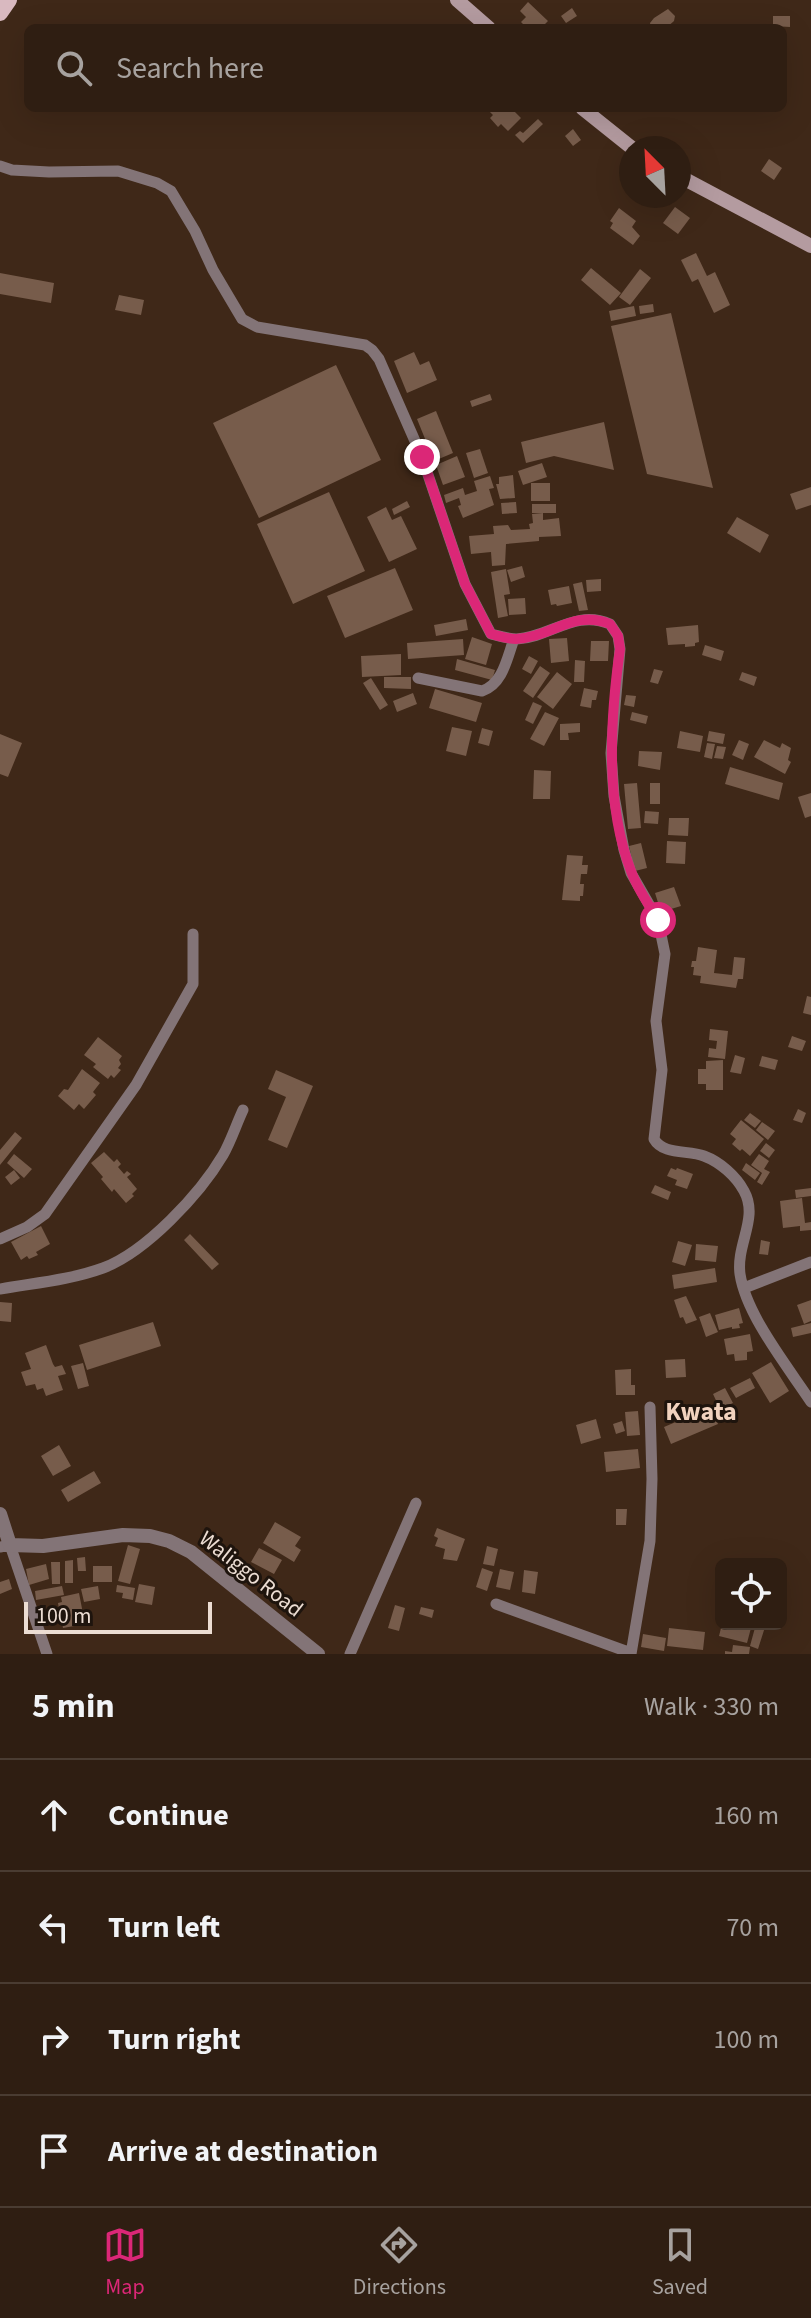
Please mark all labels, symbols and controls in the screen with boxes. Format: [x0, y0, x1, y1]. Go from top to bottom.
search box [24, 24, 787, 112]
icon: search [52, 46, 96, 90]
text: Search here [116, 47, 264, 90]
north arrow [619, 136, 691, 208]
route end [404, 439, 440, 475]
route start [640, 902, 676, 938]
district label: Kwata [665, 1393, 737, 1430]
street label: Waliggo Road [192, 1523, 310, 1625]
map controls [715, 1558, 787, 1630]
button: locate [715, 1558, 787, 1630]
scale bar [24, 1598, 212, 1634]
text: 100 m [36, 1600, 91, 1632]
text: 5 min [32, 1682, 115, 1731]
text: Walk · 330 m [644, 1688, 779, 1725]
icon: ahead [32, 1793, 76, 1837]
text: Continue [108, 1794, 229, 1837]
text: 160 m [713, 1797, 779, 1834]
icon: left [32, 1905, 76, 1949]
text: Turn left [108, 1906, 220, 1949]
text: 70 m [726, 1909, 779, 1946]
icon: right [32, 2017, 76, 2061]
text: Turn right [108, 2018, 240, 2061]
text: 100 m [713, 2021, 779, 2058]
icon: arrive [32, 2129, 76, 2173]
text: Arrive at destination [108, 2130, 378, 2173]
tab: Map [103, 2223, 147, 2303]
tab: Directions [353, 2223, 446, 2303]
tab: Saved [652, 2223, 708, 2303]

